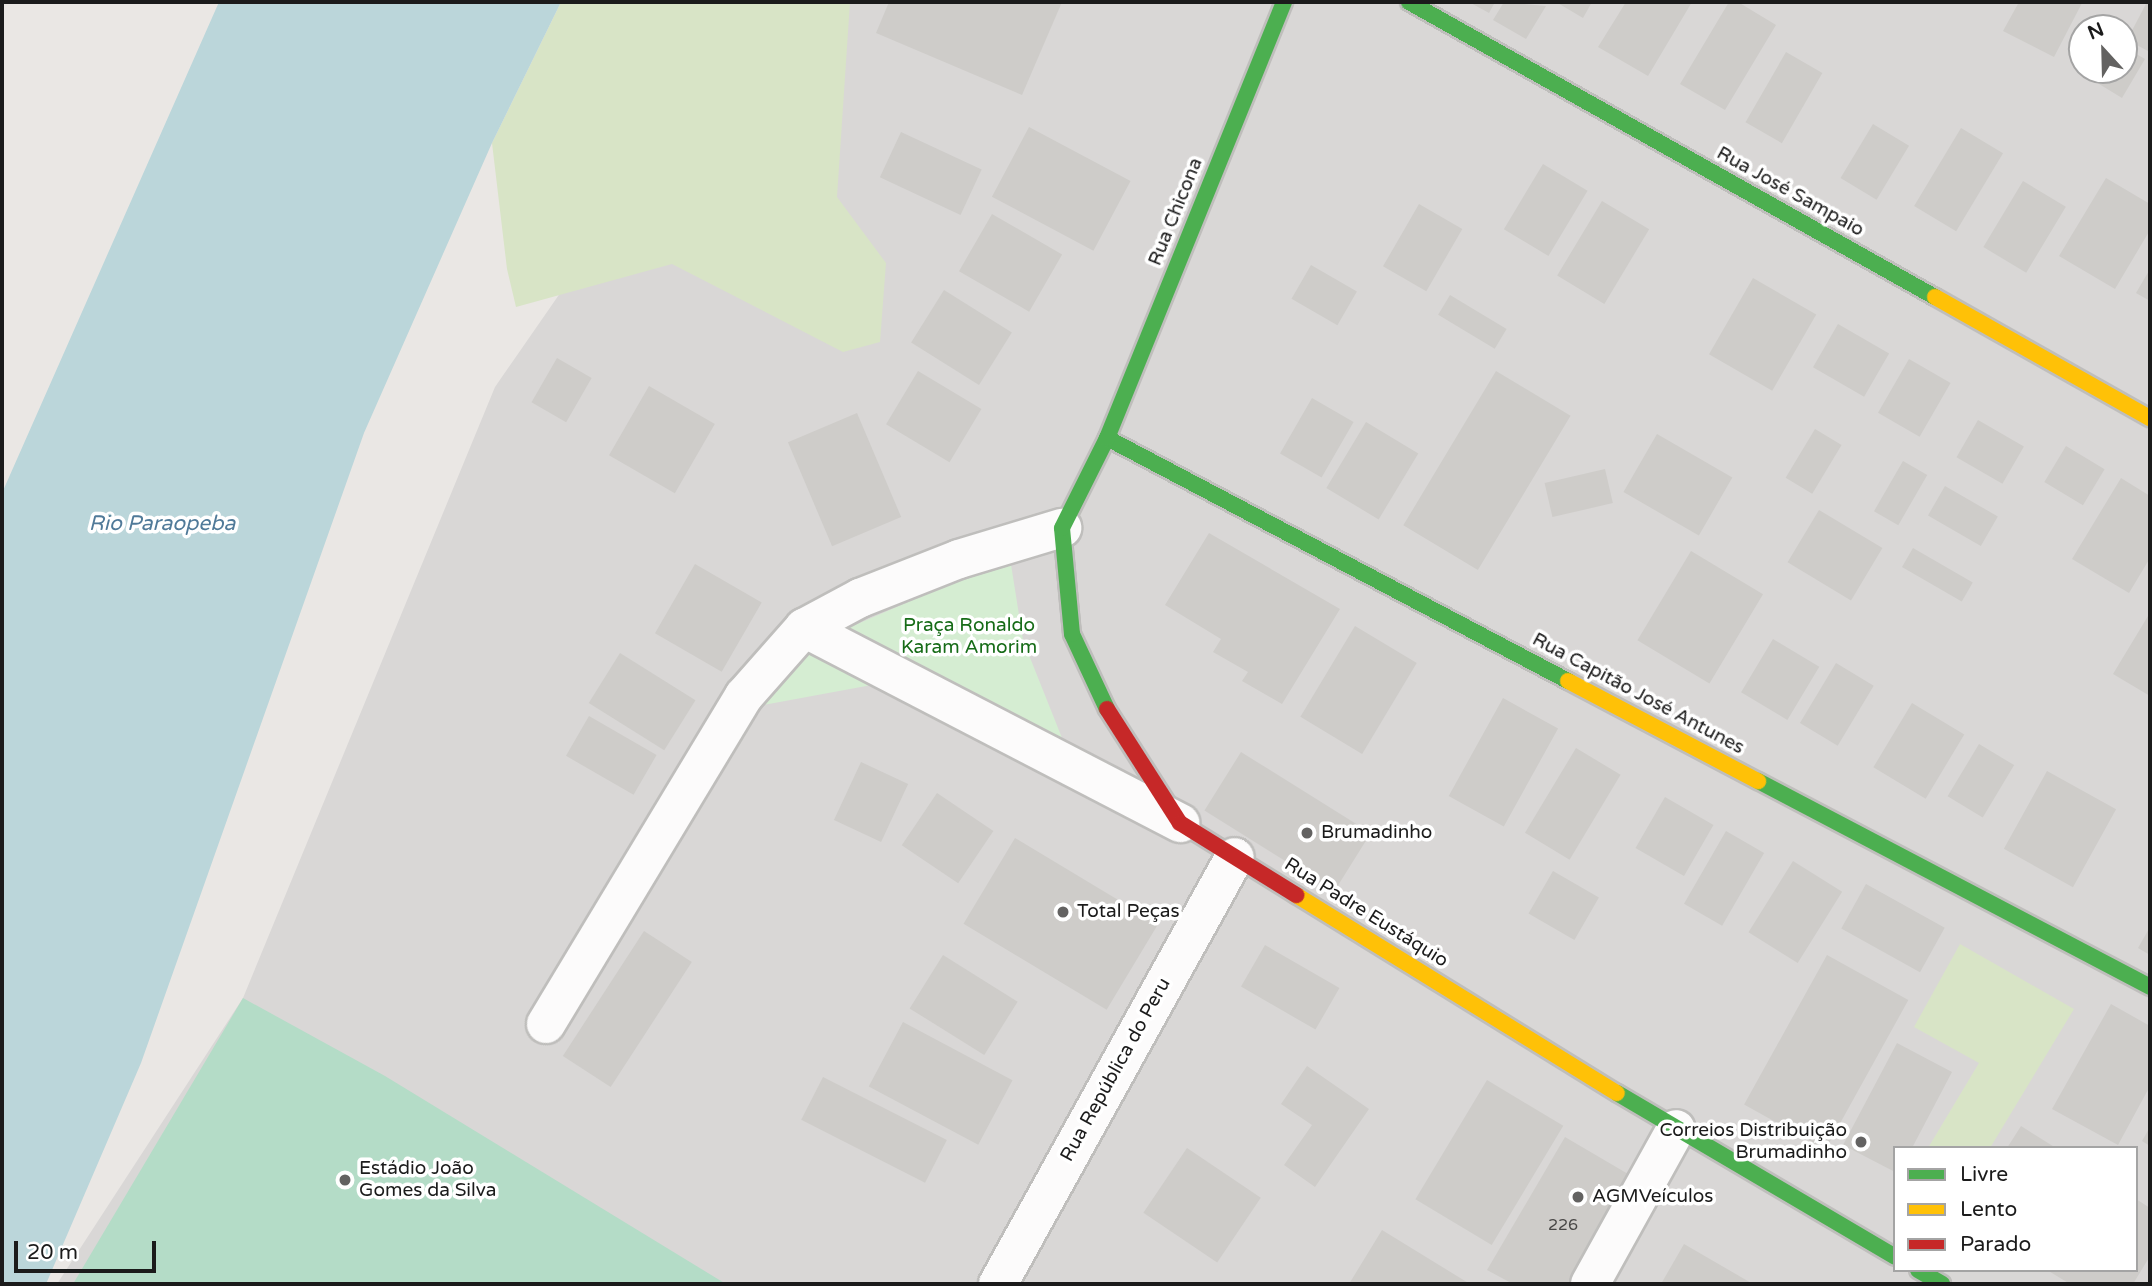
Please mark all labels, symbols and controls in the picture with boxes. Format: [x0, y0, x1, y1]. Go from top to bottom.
north arrow [2068, 14, 2138, 84]
text: N [2085, 18, 2107, 44]
street label: Rua José Sampaio [1712, 142, 1868, 242]
street label: Rua Chicona [1144, 155, 1208, 269]
water label: Rio Paraopeba [89, 511, 235, 537]
park label: Praça Ronaldo Karam Amorim [901, 615, 1037, 659]
street label: Rua Capitão José Antunes [1528, 628, 1748, 760]
place label: Brumadinho [1321, 822, 1432, 844]
marker: Brumadinho [1299, 825, 1315, 841]
street label: Rua Padre Eustáquio [1280, 853, 1452, 973]
place label: Total Peças [1077, 901, 1180, 923]
marker: Total Peças [1055, 904, 1071, 920]
street label: Rua República do Peru [1056, 974, 1176, 1166]
place label: Correios Distribuição Brumadinho [1659, 1120, 1847, 1164]
marker: Correios Distribuição Brumadinho [1853, 1134, 1869, 1150]
legend [1893, 1146, 2138, 1272]
place label: Estádio João Gomes da Silva [359, 1158, 496, 1202]
text: Livre [1960, 1162, 2008, 1187]
marker: Estádio João Gomes da Silva [337, 1172, 353, 1188]
place label: AGMVeículos [1592, 1186, 1713, 1208]
marker: AGMVeículos [1570, 1189, 1586, 1205]
text: Lento [1960, 1197, 2017, 1222]
house number: 226 [1548, 1215, 1578, 1235]
scale bar [18, 1226, 159, 1270]
text: Parado [1960, 1232, 2031, 1257]
text: 20 m [27, 1240, 78, 1265]

